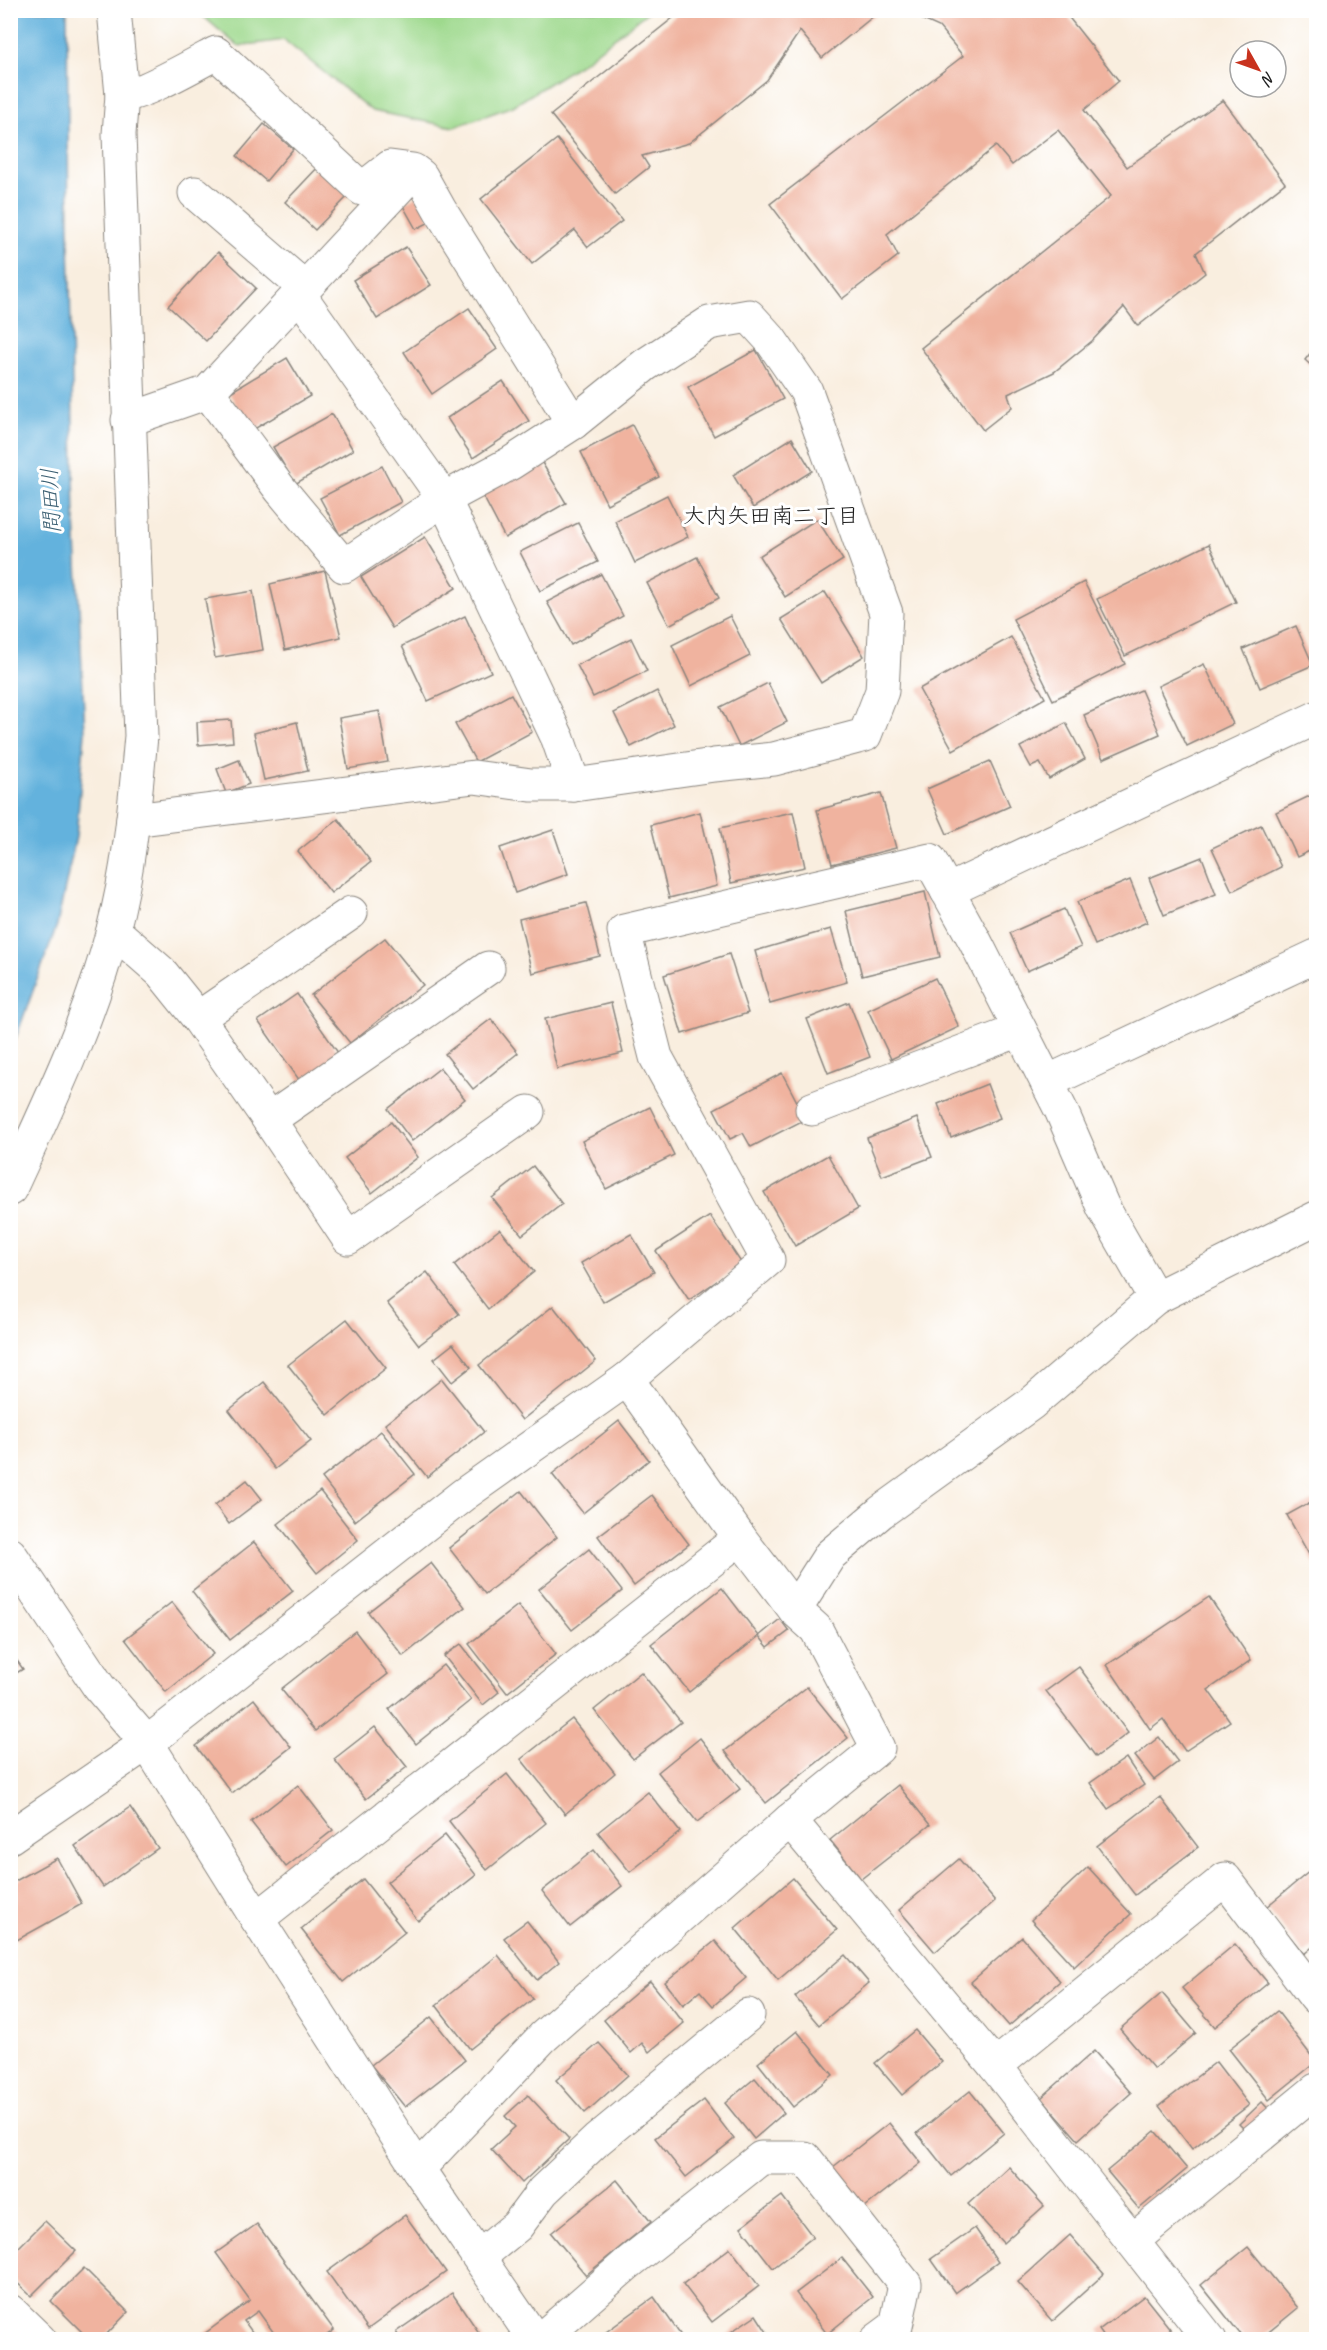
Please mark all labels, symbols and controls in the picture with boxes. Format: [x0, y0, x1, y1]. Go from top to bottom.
north arrow [1228, 39, 1288, 99]
text: N [1256, 68, 1280, 91]
water label: 問田川 [35, 467, 67, 535]
district label: 大内矢田南二丁目 [683, 502, 859, 530]

